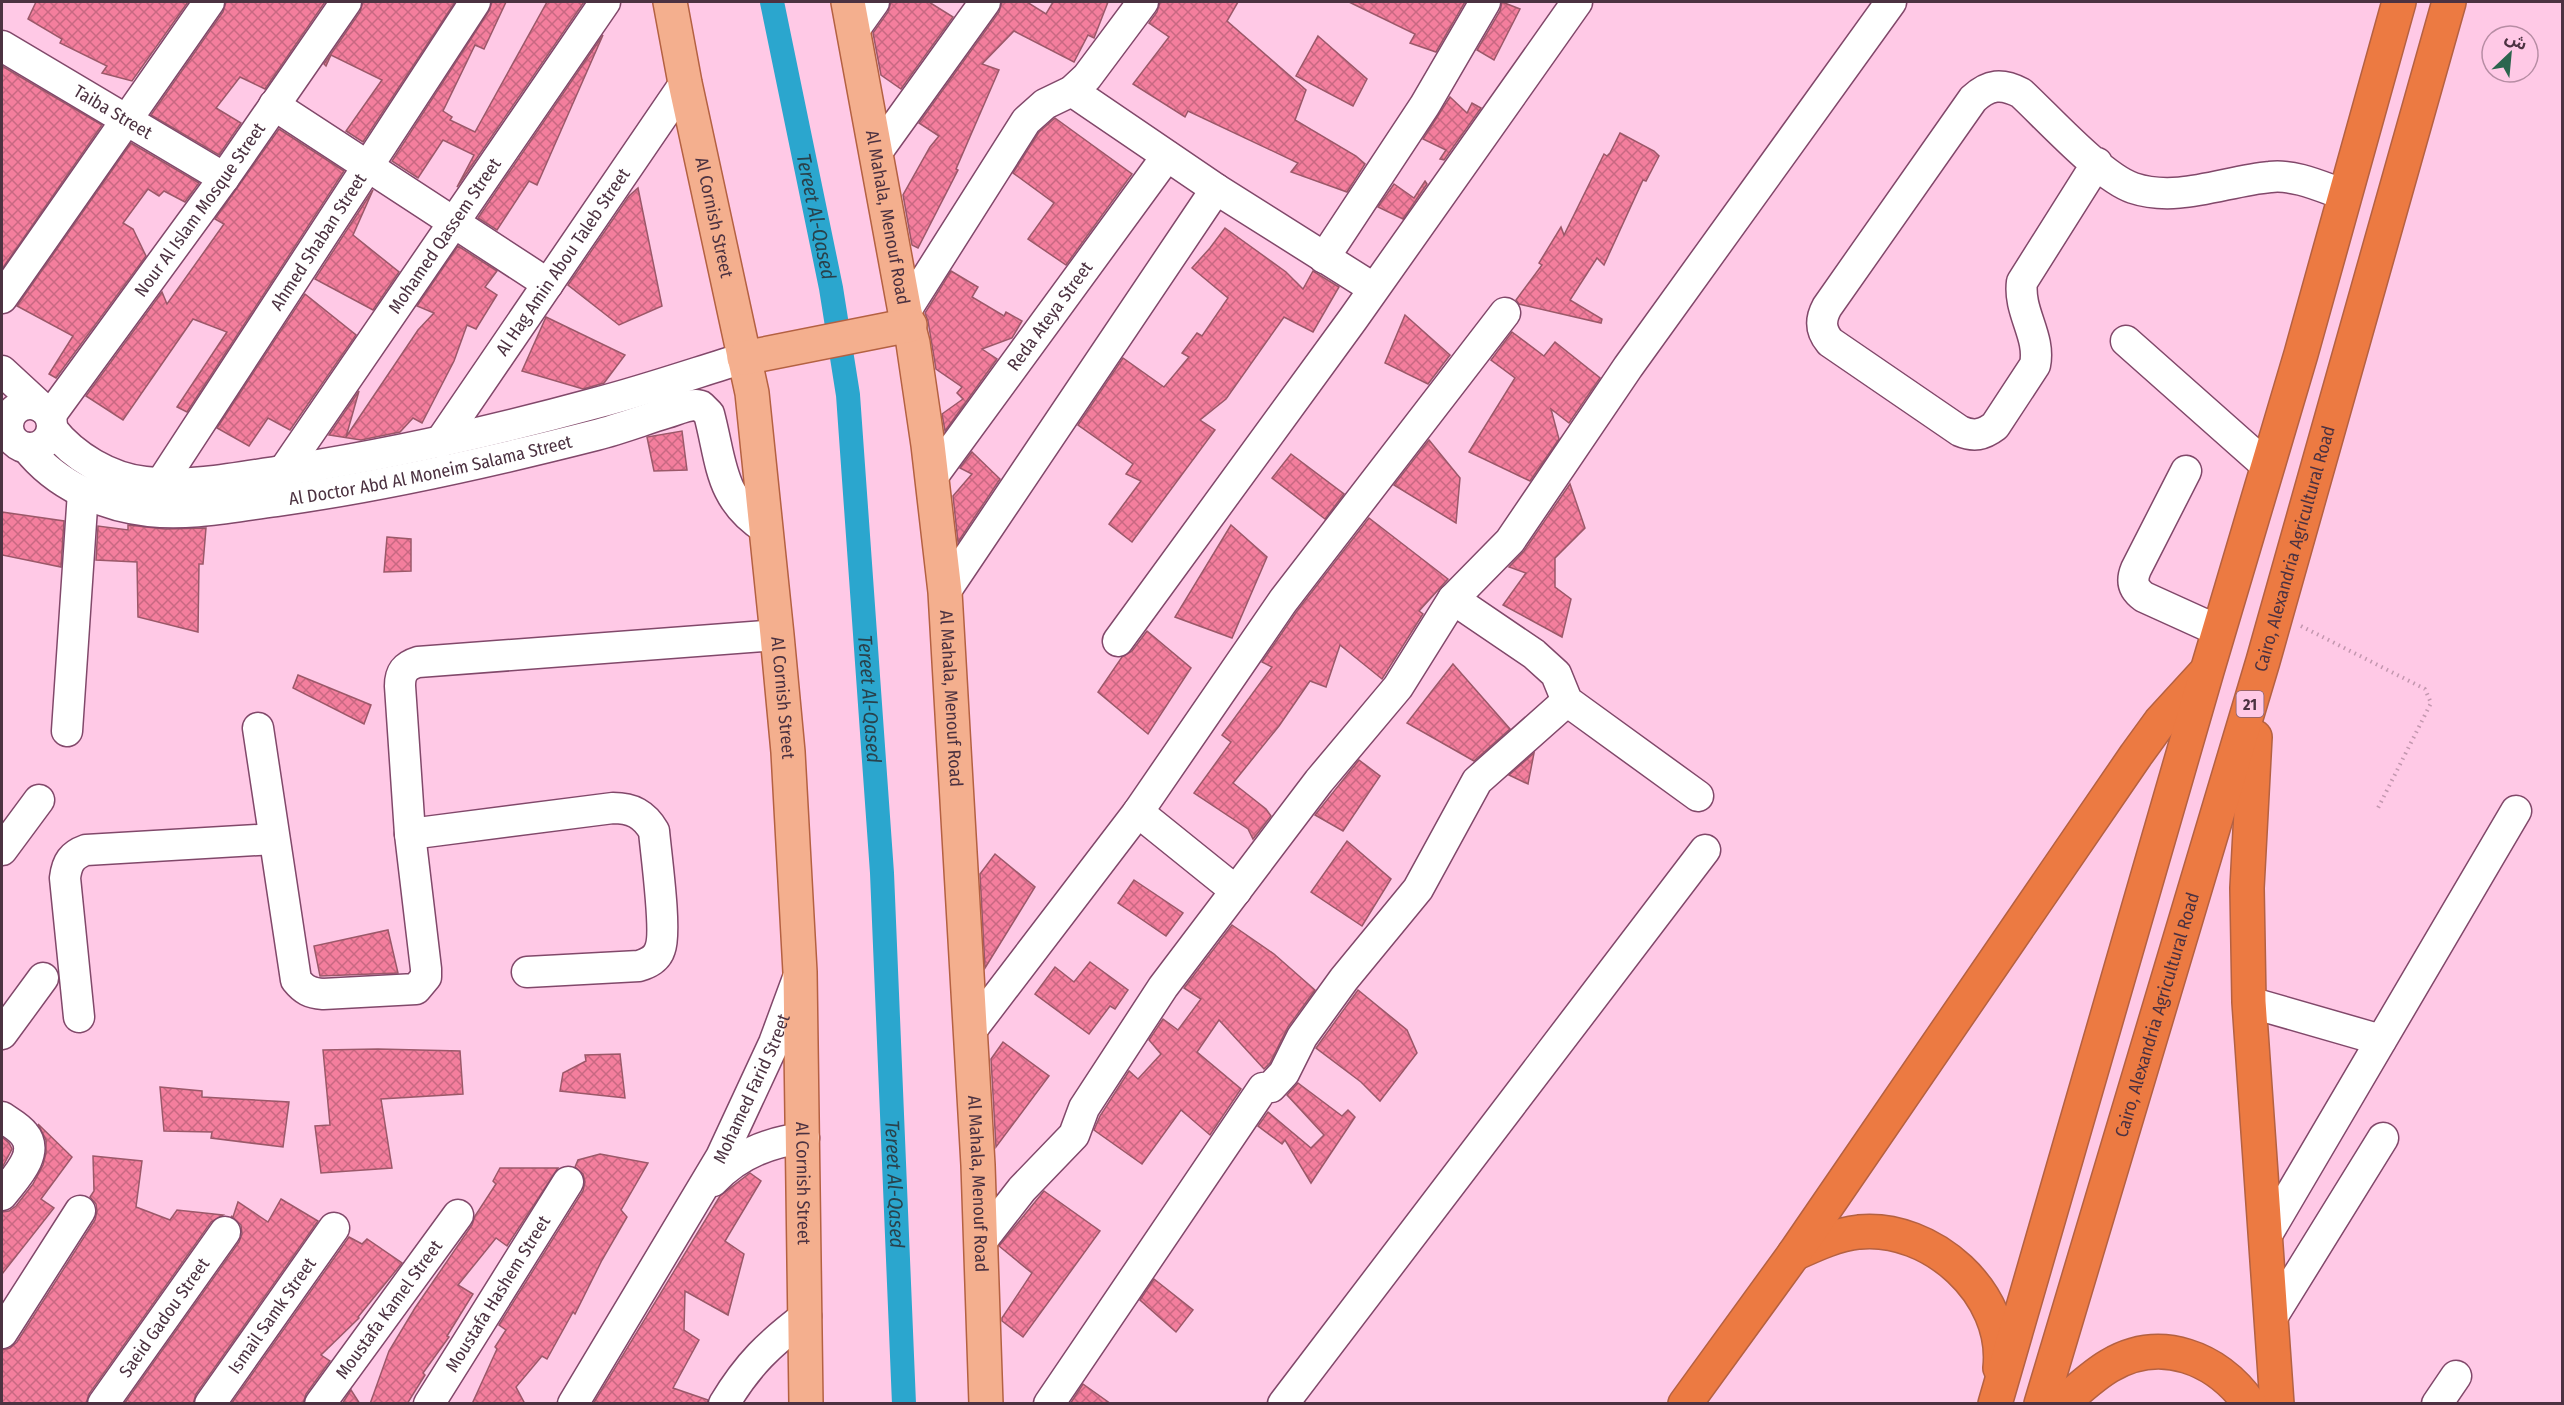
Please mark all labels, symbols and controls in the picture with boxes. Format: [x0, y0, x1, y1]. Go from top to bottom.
north arrow [2480, 24, 2540, 84]
text: ش [2502, 28, 2530, 54]
street label: Taiba Street [70, 80, 156, 144]
street label: Nour Al Islam Mosque Street [130, 118, 270, 301]
street label: Al Mahala, Menouf Road [861, 128, 914, 306]
water label: Tereet Al-Qased [792, 151, 841, 282]
street label: Mohamed Qassem Street [384, 154, 506, 318]
street label: Al Cornish Street [690, 155, 738, 280]
street label: Al Hag Amin Abou Taleb Street [491, 164, 635, 360]
street label: Ahmed Shaban Street [266, 169, 371, 314]
street label: Reda Ateya Street [1003, 257, 1097, 375]
street label: Cairo, Alexandria Agricultural Road [2249, 423, 2340, 674]
street label: Al Doctor Abd Al Moneim Salama Street [287, 430, 574, 510]
street label: Al Mahala, Menouf Road [935, 610, 967, 787]
water label: Tereet Al-Qased [853, 634, 886, 764]
street label: Al Cornish Street [766, 636, 799, 760]
road number: 21 [2236, 691, 2264, 717]
street label: Cairo, Alexandria Agricultural Road [2110, 890, 2204, 1140]
street label: Mohamed Farid Street [709, 1011, 795, 1167]
street label: Al Mahala, Menouf Road [963, 1095, 993, 1273]
water label: Tereet Al-Qased [880, 1120, 910, 1249]
street label: Al Cornish Street [791, 1122, 815, 1245]
street label: Moustafa Hashem Street [441, 1211, 555, 1376]
street label: Moustafa Kamel Street [331, 1236, 447, 1383]
street label: Saeid Gadou Street [114, 1253, 214, 1382]
street label: Ismail Samk Street [224, 1253, 321, 1378]

